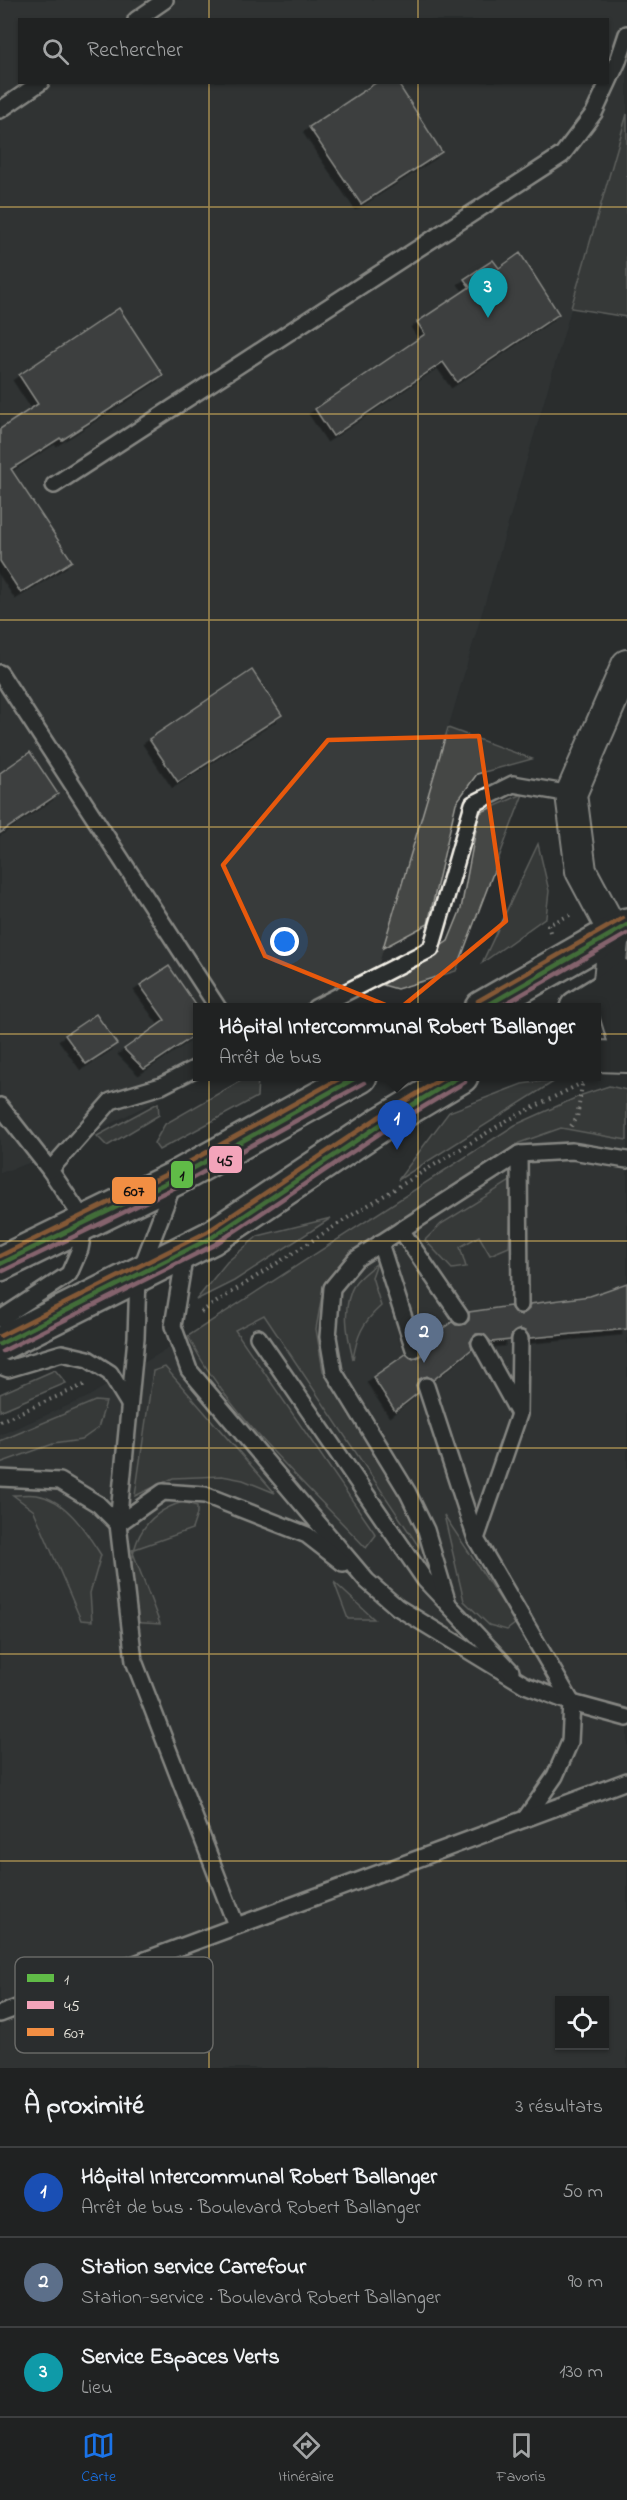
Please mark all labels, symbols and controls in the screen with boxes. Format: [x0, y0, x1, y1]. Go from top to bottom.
search box [18, 18, 609, 84]
icon: search [39, 35, 72, 68]
text: Rechercher [87, 35, 183, 67]
pin: 3 [468, 268, 508, 318]
your location [270, 927, 299, 956]
popup [193, 1003, 601, 1081]
text: Hôpital Intercommunal Robert Ballanger [219, 1012, 575, 1044]
text: Arrêt de bus [219, 1044, 322, 1073]
pin: 1 [378, 1100, 416, 1150]
line badge: 45 [208, 1145, 243, 1174]
text: 45 [216, 1150, 234, 1174]
line badge: 1 [170, 1160, 194, 1189]
text: 1 [179, 1164, 185, 1188]
line badge: 607 [111, 1176, 157, 1205]
text: 607 [123, 1180, 145, 1204]
pin: 2 [404, 1314, 444, 1363]
legend [15, 1957, 213, 2053]
text: 1 [64, 1968, 69, 1992]
text: 45 [64, 1995, 80, 2019]
map controls [555, 1996, 609, 2050]
button: locate [555, 1996, 609, 2050]
text: 607 [64, 2022, 85, 2046]
text: À proximité [24, 2088, 144, 2126]
text: 3 résultats [515, 2093, 603, 2122]
text: Hôpital Intercommunal Robert Ballanger [81, 2162, 437, 2194]
text: 1 [40, 2178, 47, 2207]
text: 50 m [562, 2178, 603, 2207]
text: Arrêt de bus · Boulevard Robert Ballanger [81, 2194, 421, 2223]
text: Station service Carrefour [81, 2252, 306, 2284]
text: 2 [39, 2268, 48, 2297]
text: 90 m [568, 2268, 603, 2297]
text: Station-service · Boulevard Robert Ballanger [81, 2284, 441, 2313]
text: Service Espaces Verts [81, 2342, 280, 2374]
text: 3 [39, 2358, 48, 2387]
text: 130 m [559, 2358, 603, 2387]
text: Lieu [81, 2374, 112, 2403]
tab: Carte [81, 2429, 116, 2489]
tab: Itinéraire [278, 2429, 334, 2489]
tab: Favoris [496, 2429, 546, 2489]

